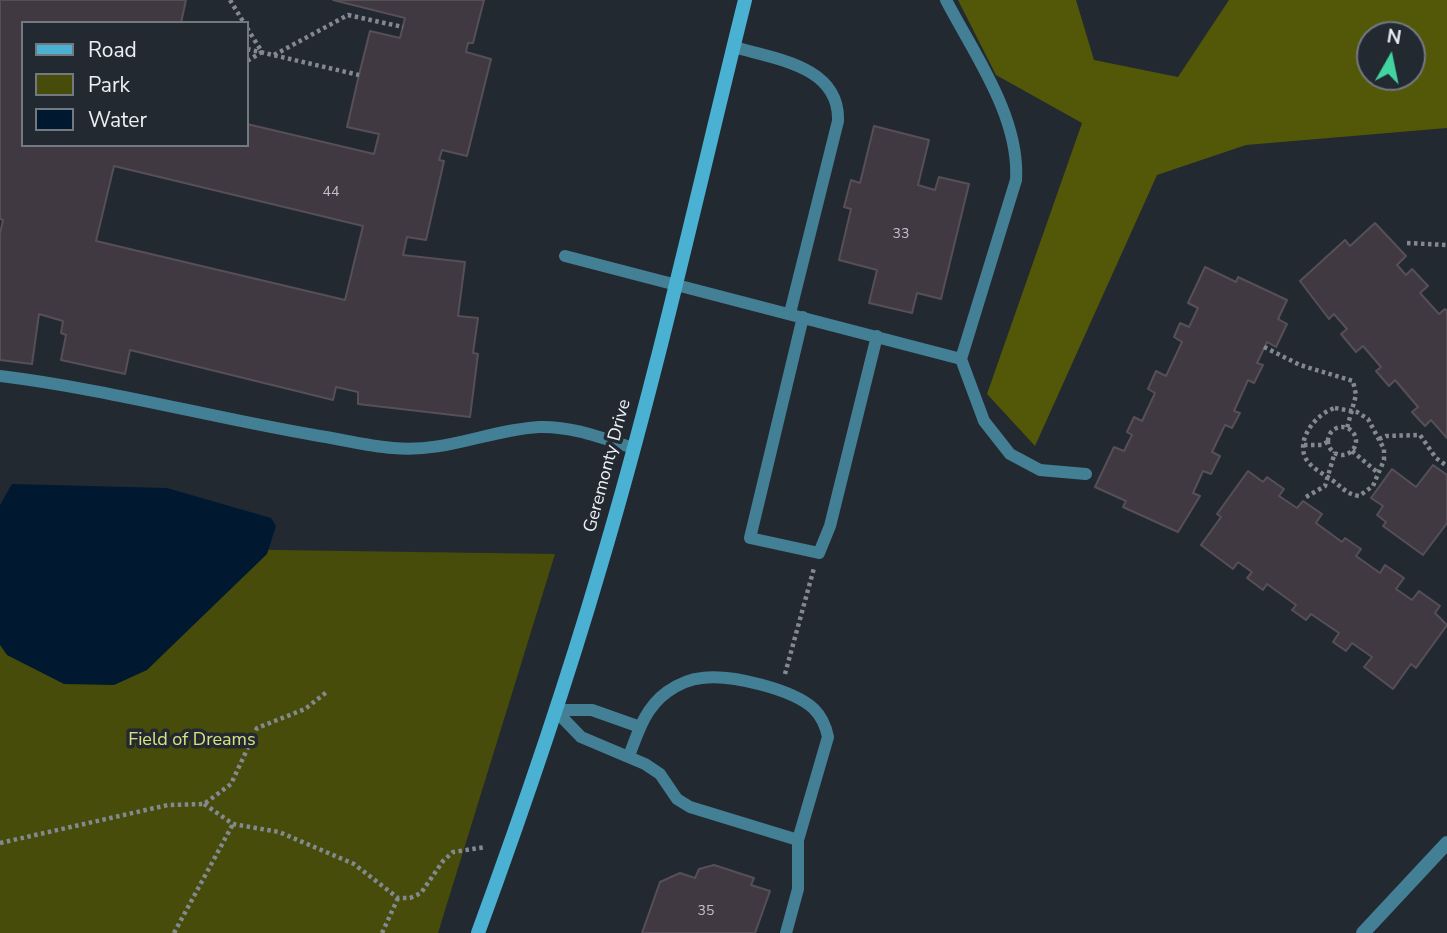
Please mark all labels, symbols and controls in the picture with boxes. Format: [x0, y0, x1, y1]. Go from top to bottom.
legend [21, 21, 248, 147]
north arrow [1356, 21, 1426, 91]
text: N [1385, 23, 1403, 51]
text: Road [88, 36, 137, 64]
text: Park [88, 71, 130, 99]
text: Water [88, 106, 147, 134]
house number: 44 [323, 185, 339, 201]
house number: 33 [893, 227, 909, 243]
street label: Geremonty Drive [580, 397, 636, 535]
park label: Field of Dreams [128, 730, 256, 752]
house number: 35 [698, 904, 714, 920]

